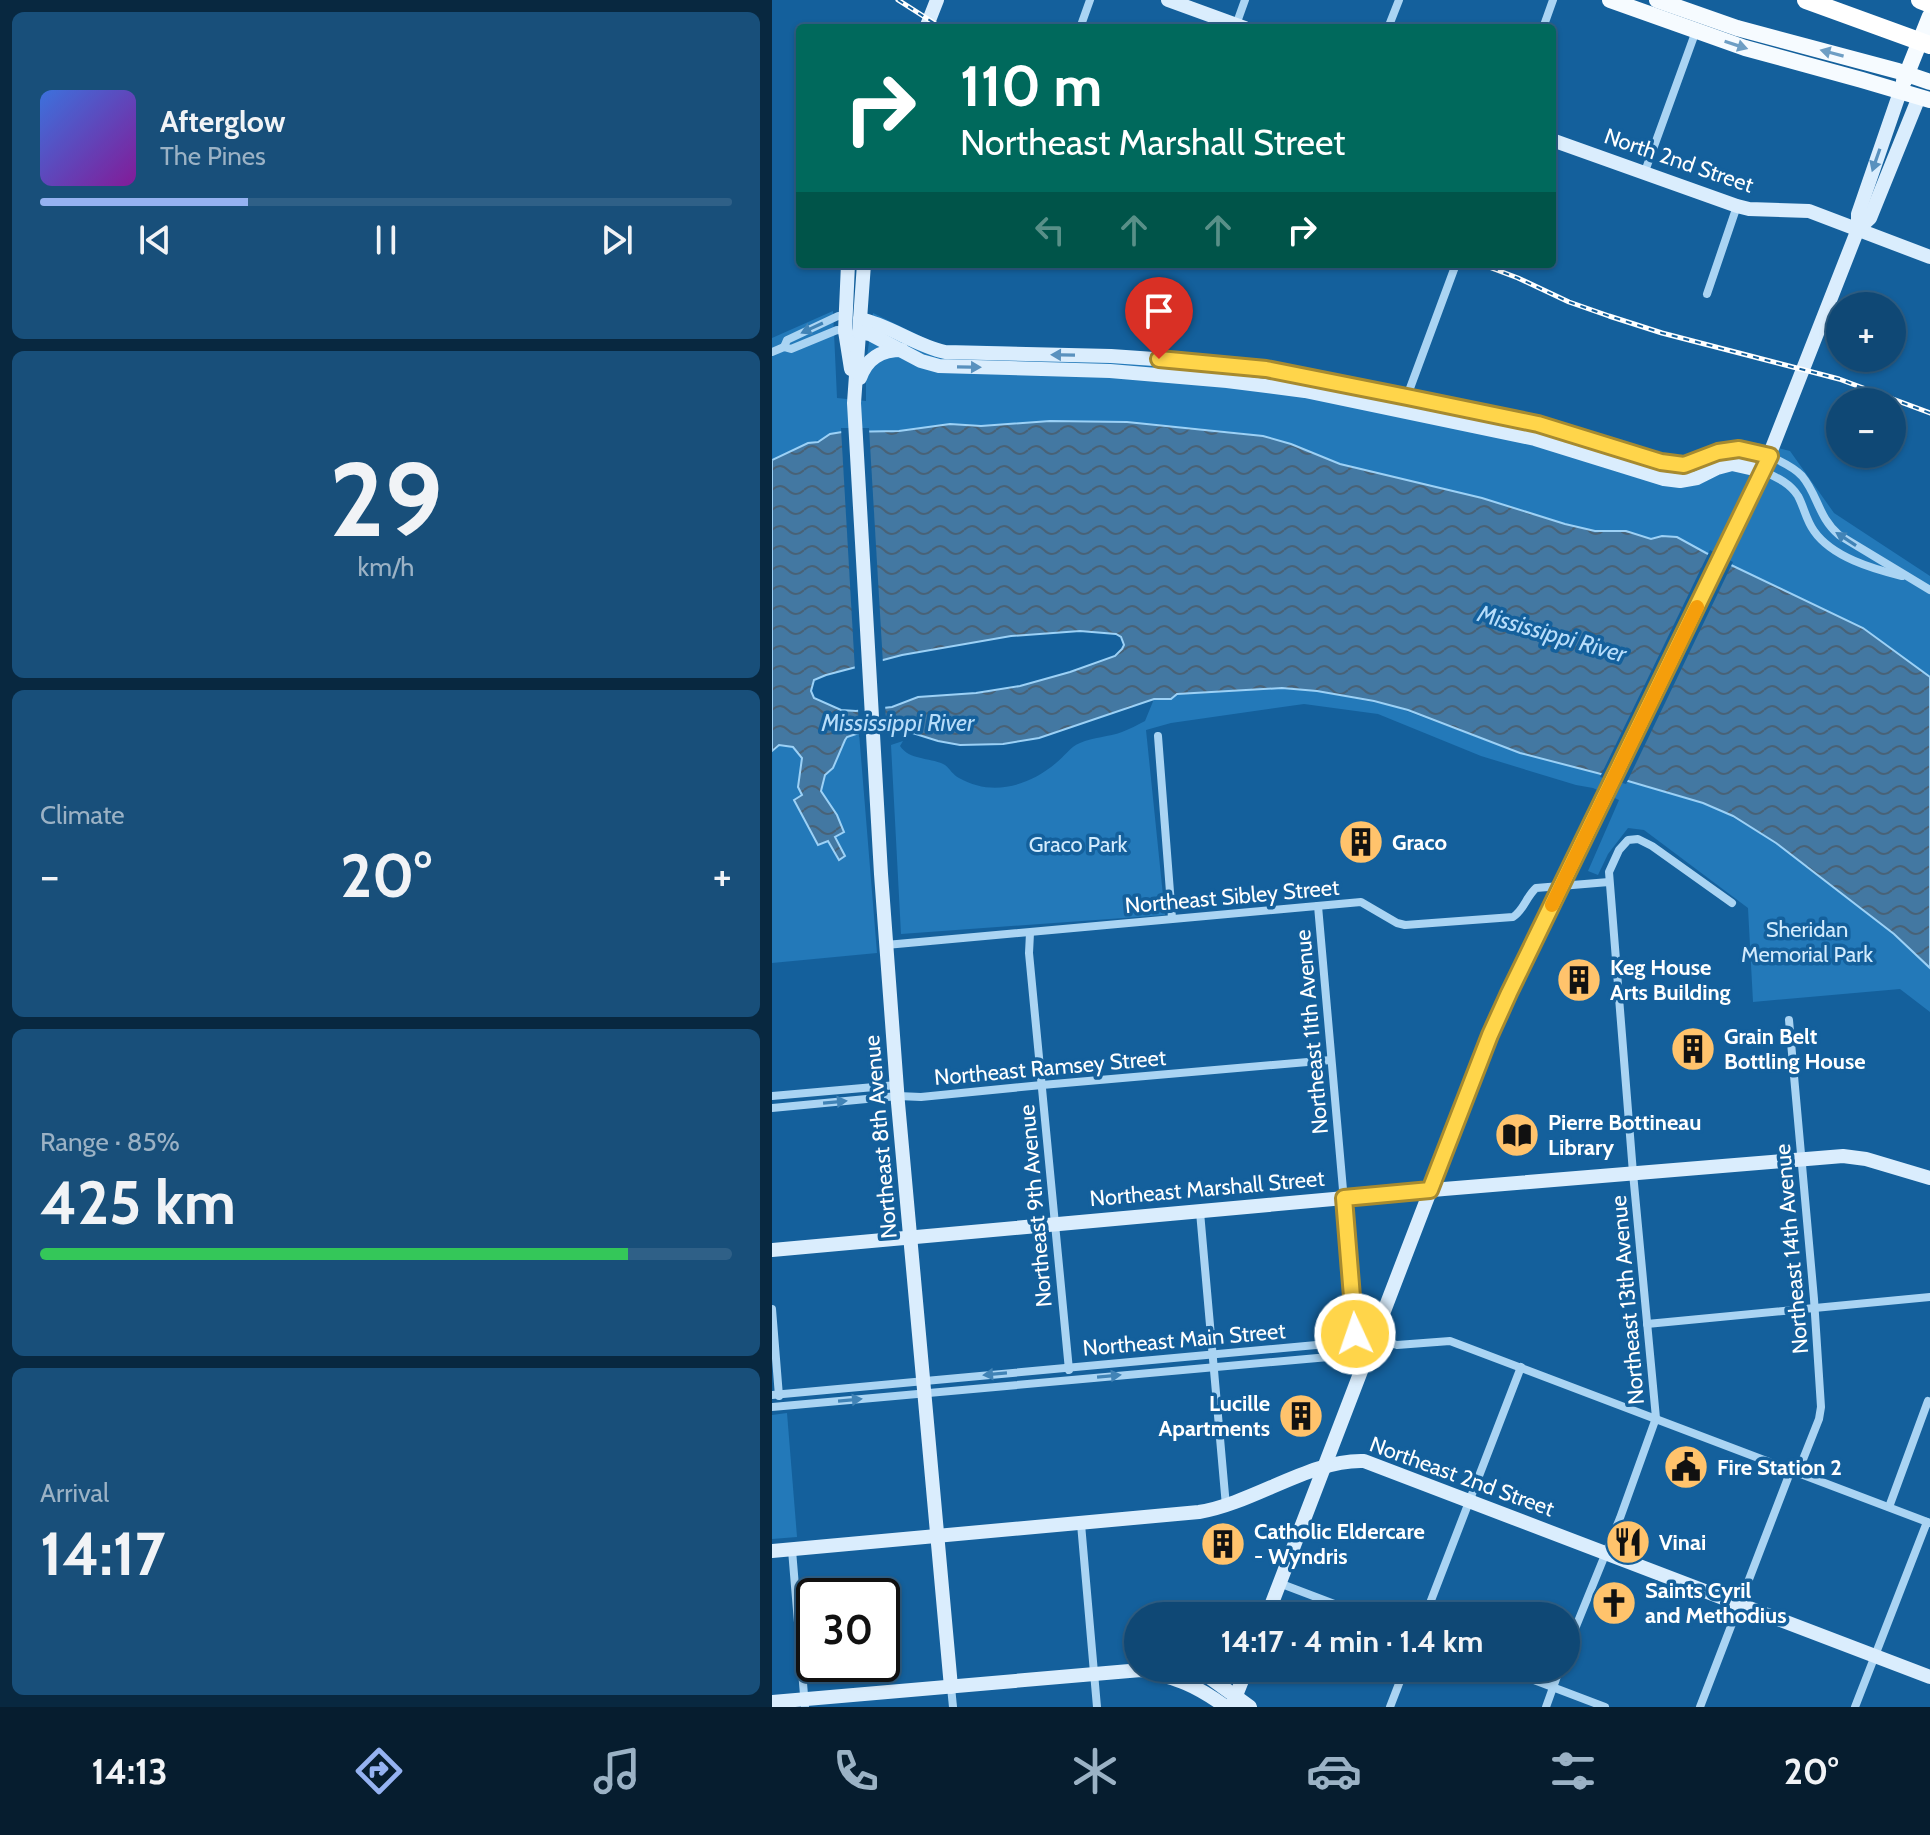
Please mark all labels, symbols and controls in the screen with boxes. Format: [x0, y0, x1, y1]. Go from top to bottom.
one-way arrow [1724, 39, 1748, 51]
one-way arrow [1819, 47, 1844, 59]
text: 110 m [960, 52, 1102, 120]
icon: right [828, 56, 932, 160]
text: Afterglow [160, 103, 286, 140]
text: Northeast Marshall Street [960, 120, 1346, 164]
street label: North 2nd Street [1601, 122, 1758, 199]
text: The Pines [160, 140, 266, 172]
one-way arrow [1869, 148, 1881, 172]
icon: left [1028, 208, 1072, 252]
icon: ahead [1112, 208, 1156, 252]
icon: ahead [1196, 208, 1240, 252]
icon: right [1280, 208, 1324, 252]
icon: previous [133, 218, 177, 262]
icon: pause [364, 218, 408, 262]
icon: next [595, 218, 639, 262]
pin [1125, 277, 1193, 359]
icon: arrive [1137, 289, 1181, 333]
map controls [1826, 292, 1906, 468]
button: + [1826, 292, 1906, 372]
one-way arrow [800, 321, 823, 335]
one-way arrow [1050, 349, 1075, 361]
one-way arrow [957, 360, 982, 373]
button: − [1826, 388, 1906, 468]
text: 29 [329, 436, 443, 562]
one-way arrow [1835, 532, 1857, 546]
text: km/h [358, 551, 414, 583]
water label: Mississippi River [1474, 598, 1631, 669]
water label: Mississippi River [821, 708, 976, 737]
text: Climate [40, 799, 125, 831]
building icon: Graco [1337, 818, 1385, 866]
place label: Graco [1392, 829, 1447, 856]
park label: Graco Park [1029, 831, 1127, 858]
text: 20° [340, 839, 432, 912]
text: − [40, 849, 59, 902]
text: + [713, 849, 732, 902]
street label: Northeast Sibley Street [1124, 874, 1341, 919]
park label: Sheridan Memorial Park [1741, 916, 1873, 968]
street label: Northeast 11th Avenue [1289, 929, 1334, 1135]
place label: Keg House Arts Building [1610, 954, 1731, 1006]
building icon: Keg House Arts Building [1555, 956, 1603, 1004]
place label: Grain Belt Bottling House [1724, 1023, 1866, 1075]
building icon: Grain Belt Bottling House [1669, 1025, 1717, 1073]
street label: Northeast 8th Avenue [858, 1034, 903, 1240]
street label: Northeast Ramsey Street [933, 1044, 1168, 1091]
one-way arrow [823, 1095, 848, 1108]
street label: Northeast 9th Avenue [1013, 1103, 1058, 1308]
place label: Pierre Bottineau Library [1548, 1109, 1701, 1161]
library icon: Pierre Bottineau Library [1493, 1111, 1541, 1159]
text: Range · 85% [40, 1126, 180, 1158]
street label: Northeast 14th Avenue [1769, 1143, 1814, 1355]
street label: Northeast Marshall Street [1089, 1165, 1326, 1212]
text: 425 km [40, 1166, 236, 1239]
street label: Northeast 13th Avenue [1605, 1194, 1650, 1406]
position arrow [1313, 1292, 1397, 1376]
street label: Northeast Main Street [1081, 1317, 1287, 1362]
one-way arrow [982, 1368, 1007, 1381]
one-way arrow [1097, 1369, 1122, 1382]
place label: Lucille Apartments [1159, 1390, 1270, 1442]
building icon: Lucille Apartments [1277, 1392, 1325, 1440]
one-way arrow [838, 1393, 863, 1406]
street label: Northeast 2nd Street [1366, 1431, 1558, 1523]
public building icon: Fire Station 2 [1662, 1443, 1710, 1491]
place label: Fire Station 2 [1717, 1454, 1842, 1481]
text: Arrival [40, 1477, 109, 1509]
text: 14:17 [40, 1517, 165, 1590]
place label: Catholic Eldercare - Wyndris [1254, 1518, 1425, 1570]
restaurant icon: Vinai [1604, 1518, 1652, 1566]
building icon: Catholic Eldercare - Wyndris [1199, 1520, 1247, 1568]
place label: Vinai [1659, 1529, 1706, 1556]
place label: Saints Cyril and Methodius [1645, 1577, 1787, 1629]
speed limit sign: 30 [796, 1578, 900, 1682]
church icon: Saints Cyril and Methodius [1590, 1579, 1638, 1627]
text: 14:17 · 4 min · 1.4 km [1221, 1623, 1483, 1660]
icon: directions [351, 1743, 407, 1799]
icon: music [589, 1743, 645, 1799]
icon: phone [828, 1743, 884, 1799]
icon: climate [1067, 1743, 1123, 1799]
icon: car [1306, 1743, 1362, 1799]
icon: filters [1545, 1743, 1601, 1799]
text: 14:13 [91, 1749, 168, 1793]
text: 20° [1784, 1749, 1839, 1793]

